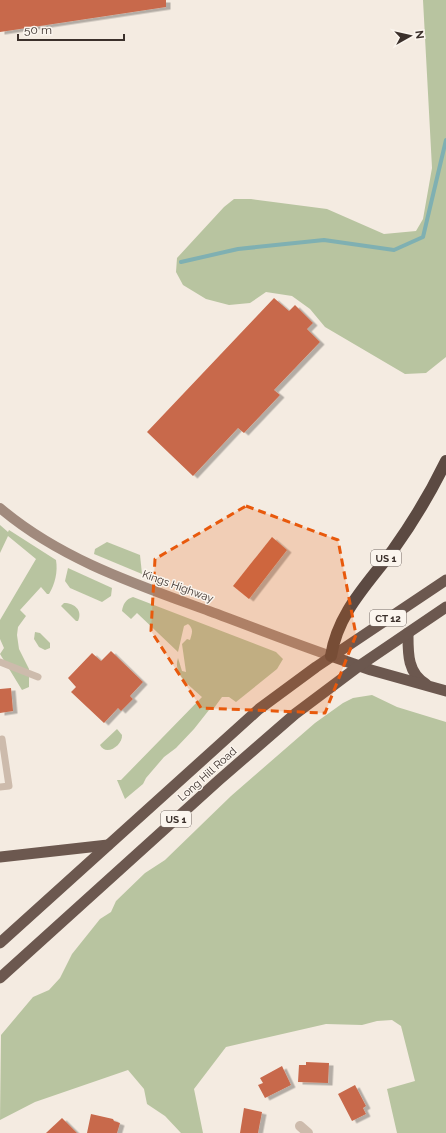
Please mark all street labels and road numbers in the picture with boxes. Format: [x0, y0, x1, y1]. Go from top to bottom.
road number: US 1 [371, 550, 401, 566]
street label: Kings Highway [140, 568, 215, 605]
road number: CT 12 [370, 610, 406, 626]
street label: Long Hill Road [175, 745, 239, 804]
road number: US 1 [161, 811, 191, 827]

